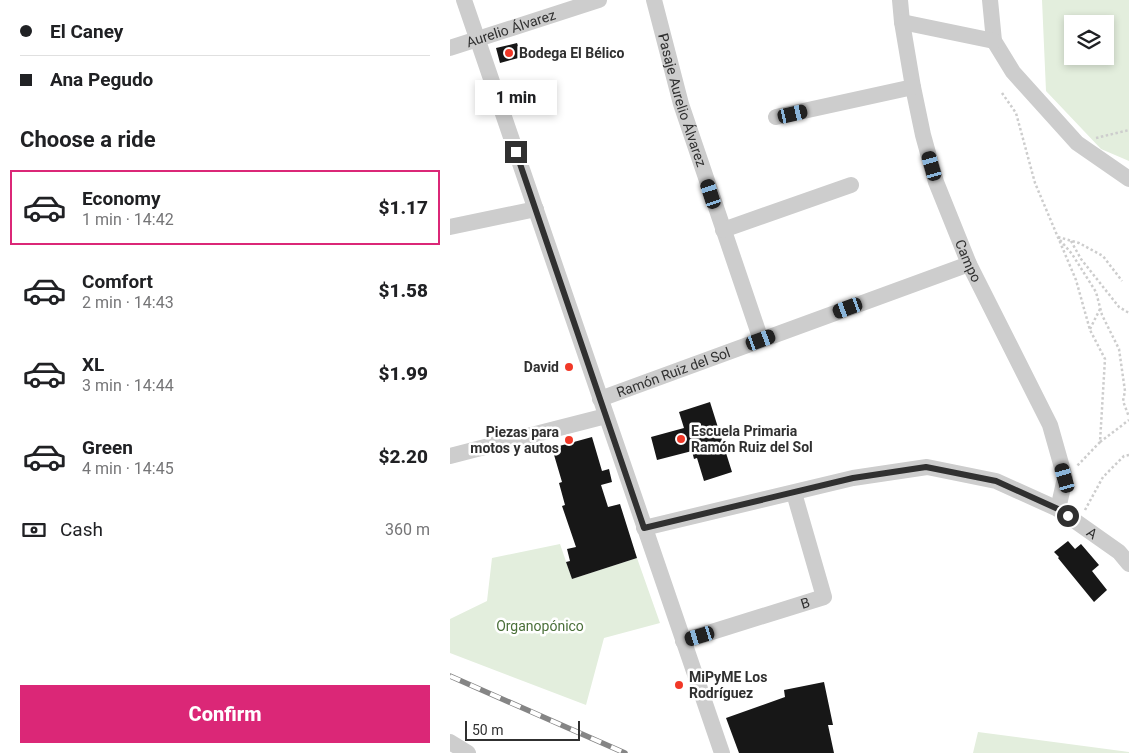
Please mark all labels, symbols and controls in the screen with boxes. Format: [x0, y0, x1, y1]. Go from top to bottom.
street label: Aurelio Álvarez [464, 6, 558, 50]
map controls [1064, 15, 1114, 65]
button: layers [1064, 15, 1114, 65]
text: El Caney [50, 20, 123, 43]
street label: Pasaje Aurelio Álvarez [655, 32, 710, 169]
place label: Bodega El Bélico [519, 45, 625, 61]
marker: Bodega El Bélico [503, 47, 515, 59]
text: Ana Pegudo [50, 68, 153, 91]
callout: 1 min [475, 80, 557, 114]
text: 1 min [496, 88, 536, 107]
car [776, 103, 809, 125]
text: Choose a ride [20, 127, 156, 152]
route end [505, 141, 527, 163]
car [920, 150, 943, 182]
car [699, 177, 722, 211]
icon: car [22, 185, 67, 230]
text: Economy [82, 187, 161, 210]
text: $1.17 [379, 196, 428, 219]
text: 1 min · 14:42 [82, 210, 174, 229]
street label: Campo [952, 237, 985, 285]
icon: car [22, 268, 67, 313]
text: Comfort [82, 270, 153, 293]
text: $1.58 [379, 279, 428, 302]
text: 2 min · 14:43 [82, 293, 174, 312]
car [831, 296, 864, 320]
car [744, 328, 777, 352]
street label: Ramón Ruiz del Sol [614, 344, 732, 400]
icon: car [22, 351, 67, 396]
text: XL [82, 353, 104, 376]
place label: David [524, 359, 559, 375]
marker: David [563, 361, 575, 373]
text: $1.99 [379, 362, 428, 385]
text: 3 min · 14:44 [82, 376, 174, 395]
place label: Escuela Primaria Ramón Ruiz del Sol [691, 423, 813, 455]
place label: Piezas para motos y autos [470, 424, 559, 456]
marker: Escuela Primaria Ramón Ruiz del Sol [675, 433, 687, 445]
icon: car [22, 434, 67, 479]
marker: Piezas para motos y autos [563, 434, 575, 446]
text: Green [82, 436, 133, 459]
text: $2.20 [379, 445, 428, 468]
text: 4 min · 14:45 [82, 459, 174, 478]
car [1053, 462, 1076, 494]
route start [1057, 505, 1079, 527]
icon: cash [20, 516, 48, 544]
text: Cash [60, 518, 103, 541]
text: 360 m [385, 520, 430, 539]
street label: A [1084, 524, 1101, 542]
street label: B [799, 594, 812, 612]
park label: Organopónico [496, 618, 584, 634]
car [683, 624, 716, 648]
place label: MiPyME Los Rodríguez [689, 669, 767, 701]
marker: MiPyME Los Rodríguez [673, 679, 685, 691]
button: Confirm [20, 685, 430, 743]
scale bar [465, 718, 580, 741]
text: 50 m [472, 722, 504, 738]

